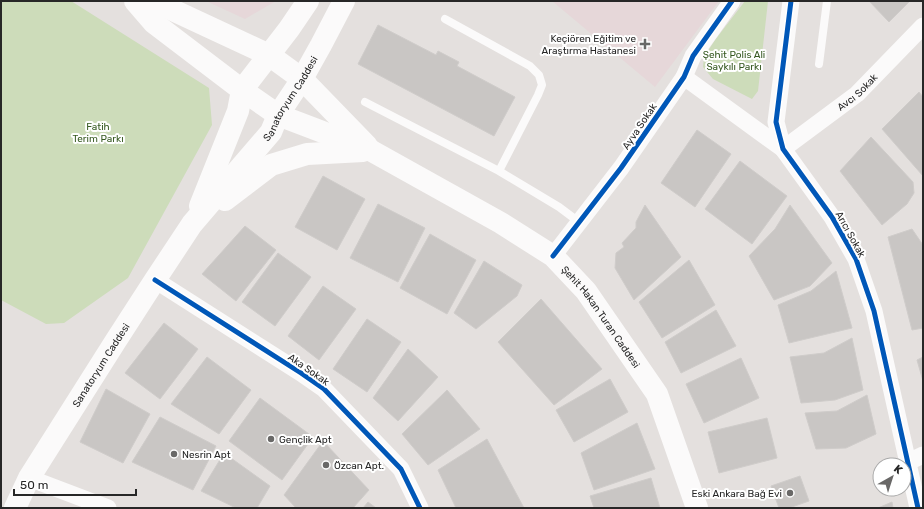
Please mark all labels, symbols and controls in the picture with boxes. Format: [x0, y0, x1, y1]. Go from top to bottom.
place label: Keçiören Eğitim ve Araştırma Hastanesi [542, 33, 636, 57]
marker: Keçiören Eğitim ve Araştırma Hastanesi [639, 38, 651, 50]
park label: Şehit Polis Ali Saykılı Parkı [703, 49, 765, 73]
street label: Sanatoryum Caddesi [261, 54, 321, 144]
street label: Avcı Sokak [835, 71, 881, 114]
street label: Ayva Sokak [620, 101, 660, 152]
park label: Fatih Terim Parkı [72, 121, 124, 145]
street label: Arıcı Sokak [833, 209, 868, 260]
street label: Şehit Hakan Turan Caddesi [558, 264, 642, 370]
street label: Sanatoryum Caddesi [70, 321, 133, 410]
street label: Aka Sokak [286, 351, 332, 389]
marker: Gençlik Apt [266, 434, 276, 444]
place label: Gençlik Apt [279, 434, 332, 446]
marker: Nesrin Apt [169, 449, 179, 459]
place label: Nesrin Apt [182, 449, 231, 461]
north arrow [872, 457, 912, 497]
marker: Özcan Apt. [321, 460, 331, 470]
place label: Özcan Apt. [334, 460, 384, 472]
text: K [891, 462, 905, 477]
scale bar [14, 471, 136, 497]
text: 50 m [20, 478, 48, 492]
place label: Eski Ankara Bağ Evi [692, 488, 782, 500]
marker: Eski Ankara Bağ Evi [785, 488, 795, 498]

